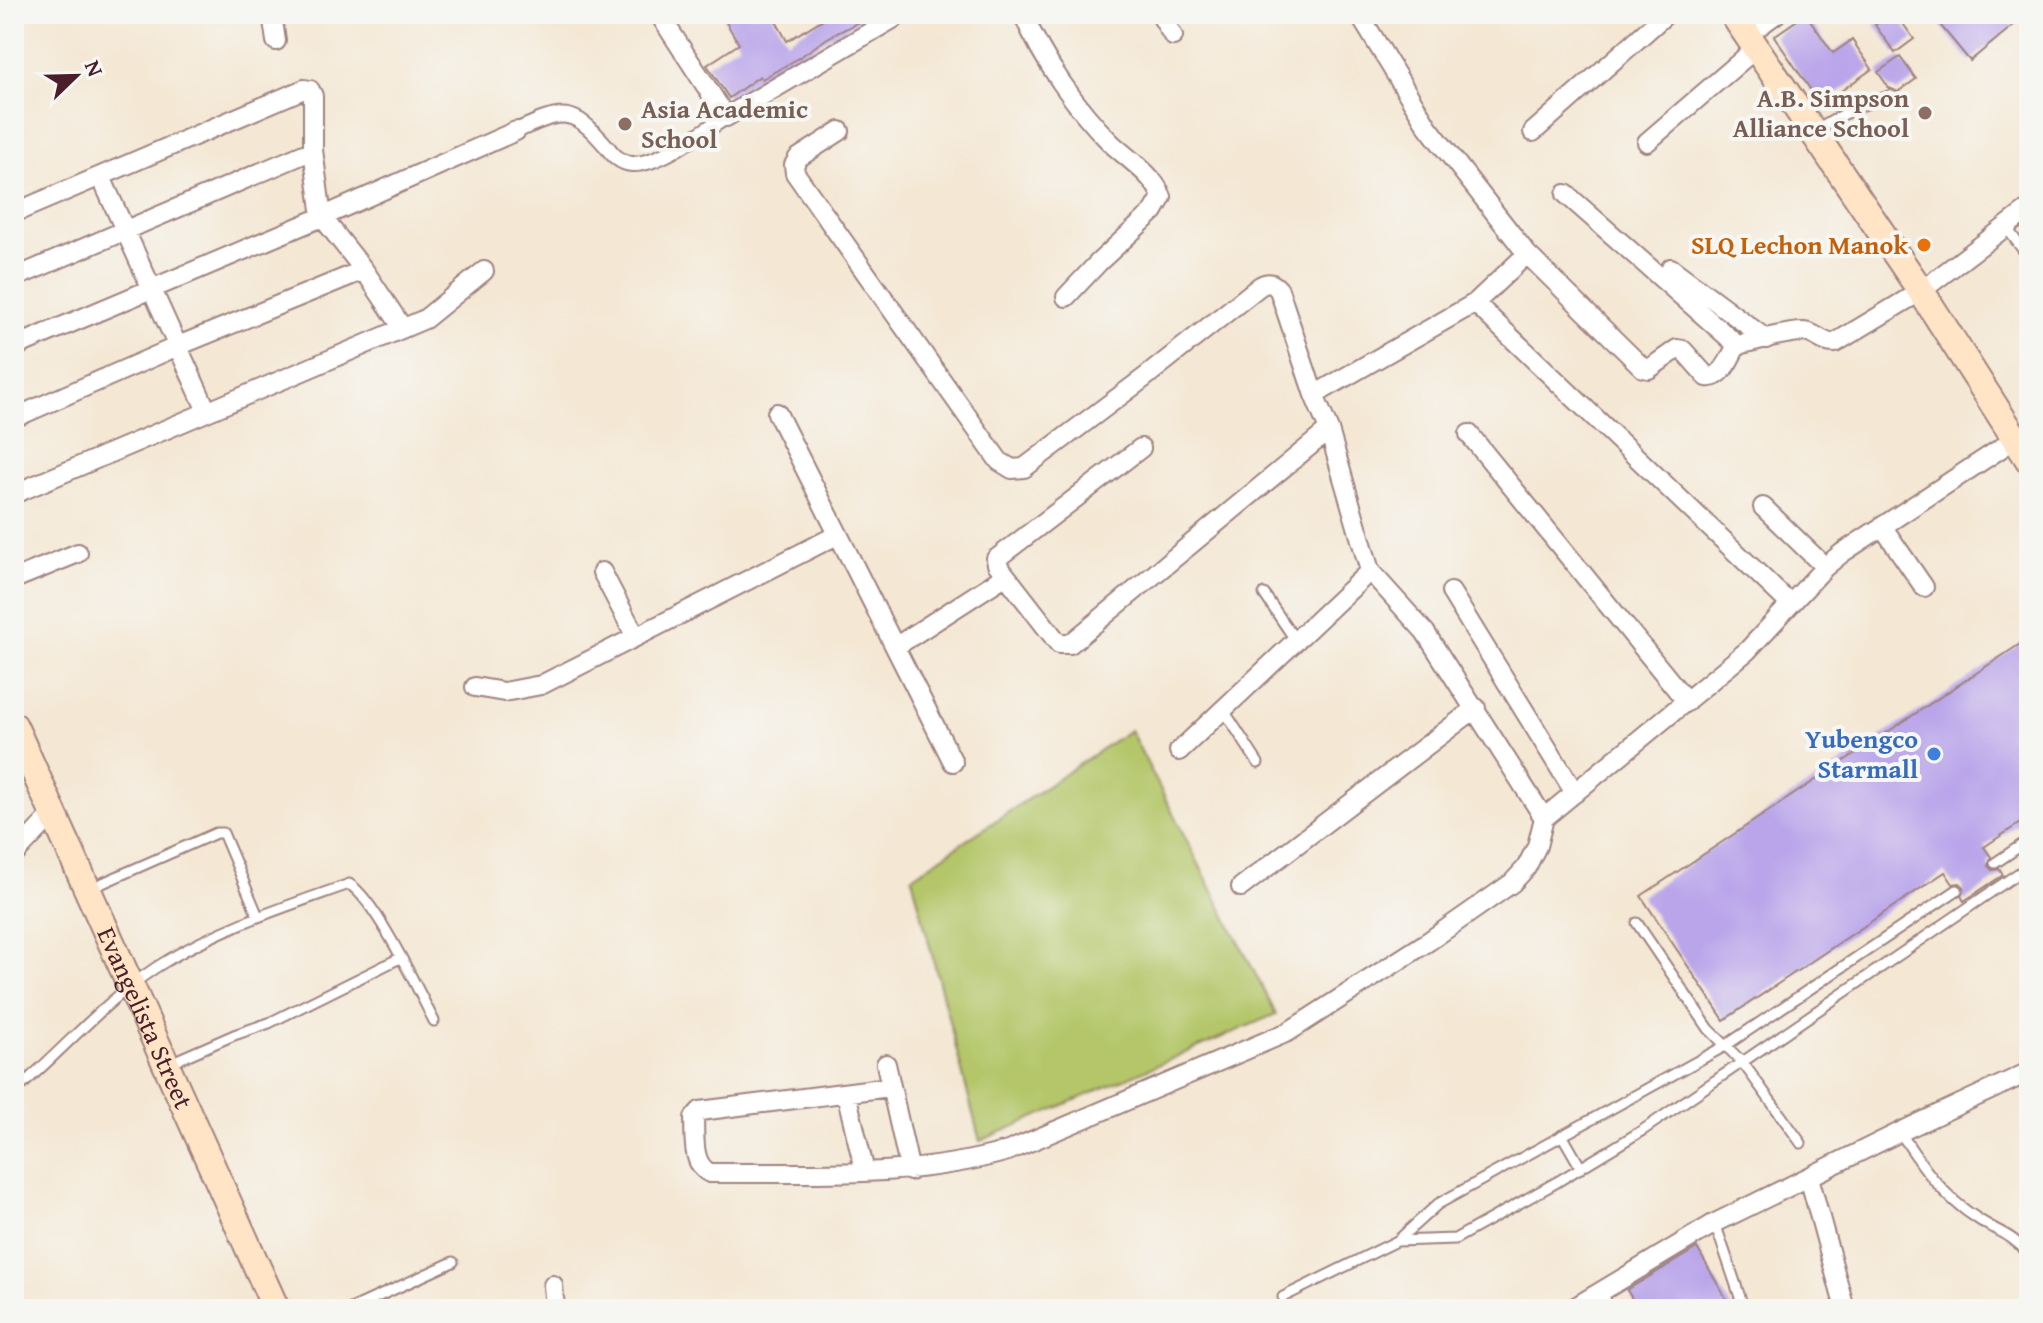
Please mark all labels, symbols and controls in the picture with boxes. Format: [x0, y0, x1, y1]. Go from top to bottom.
north arrow [36, 36, 116, 116]
text: N [77, 55, 112, 81]
place label: A.B. Simpson Alliance School [1733, 78, 1910, 147]
place label: Asia Academic School [641, 89, 808, 158]
marker: A.B. Simpson Alliance School [1916, 104, 1934, 122]
marker: Asia Academic School [616, 115, 634, 133]
place label: SLQ Lechon Manok [1691, 225, 1908, 264]
marker: SLQ Lechon Manok [1915, 236, 1933, 254]
place label: Yubengco Starmall [1805, 719, 1918, 788]
marker: Yubengco Starmall [1925, 745, 1943, 763]
street label: Evangelista Street [88, 920, 204, 1115]

